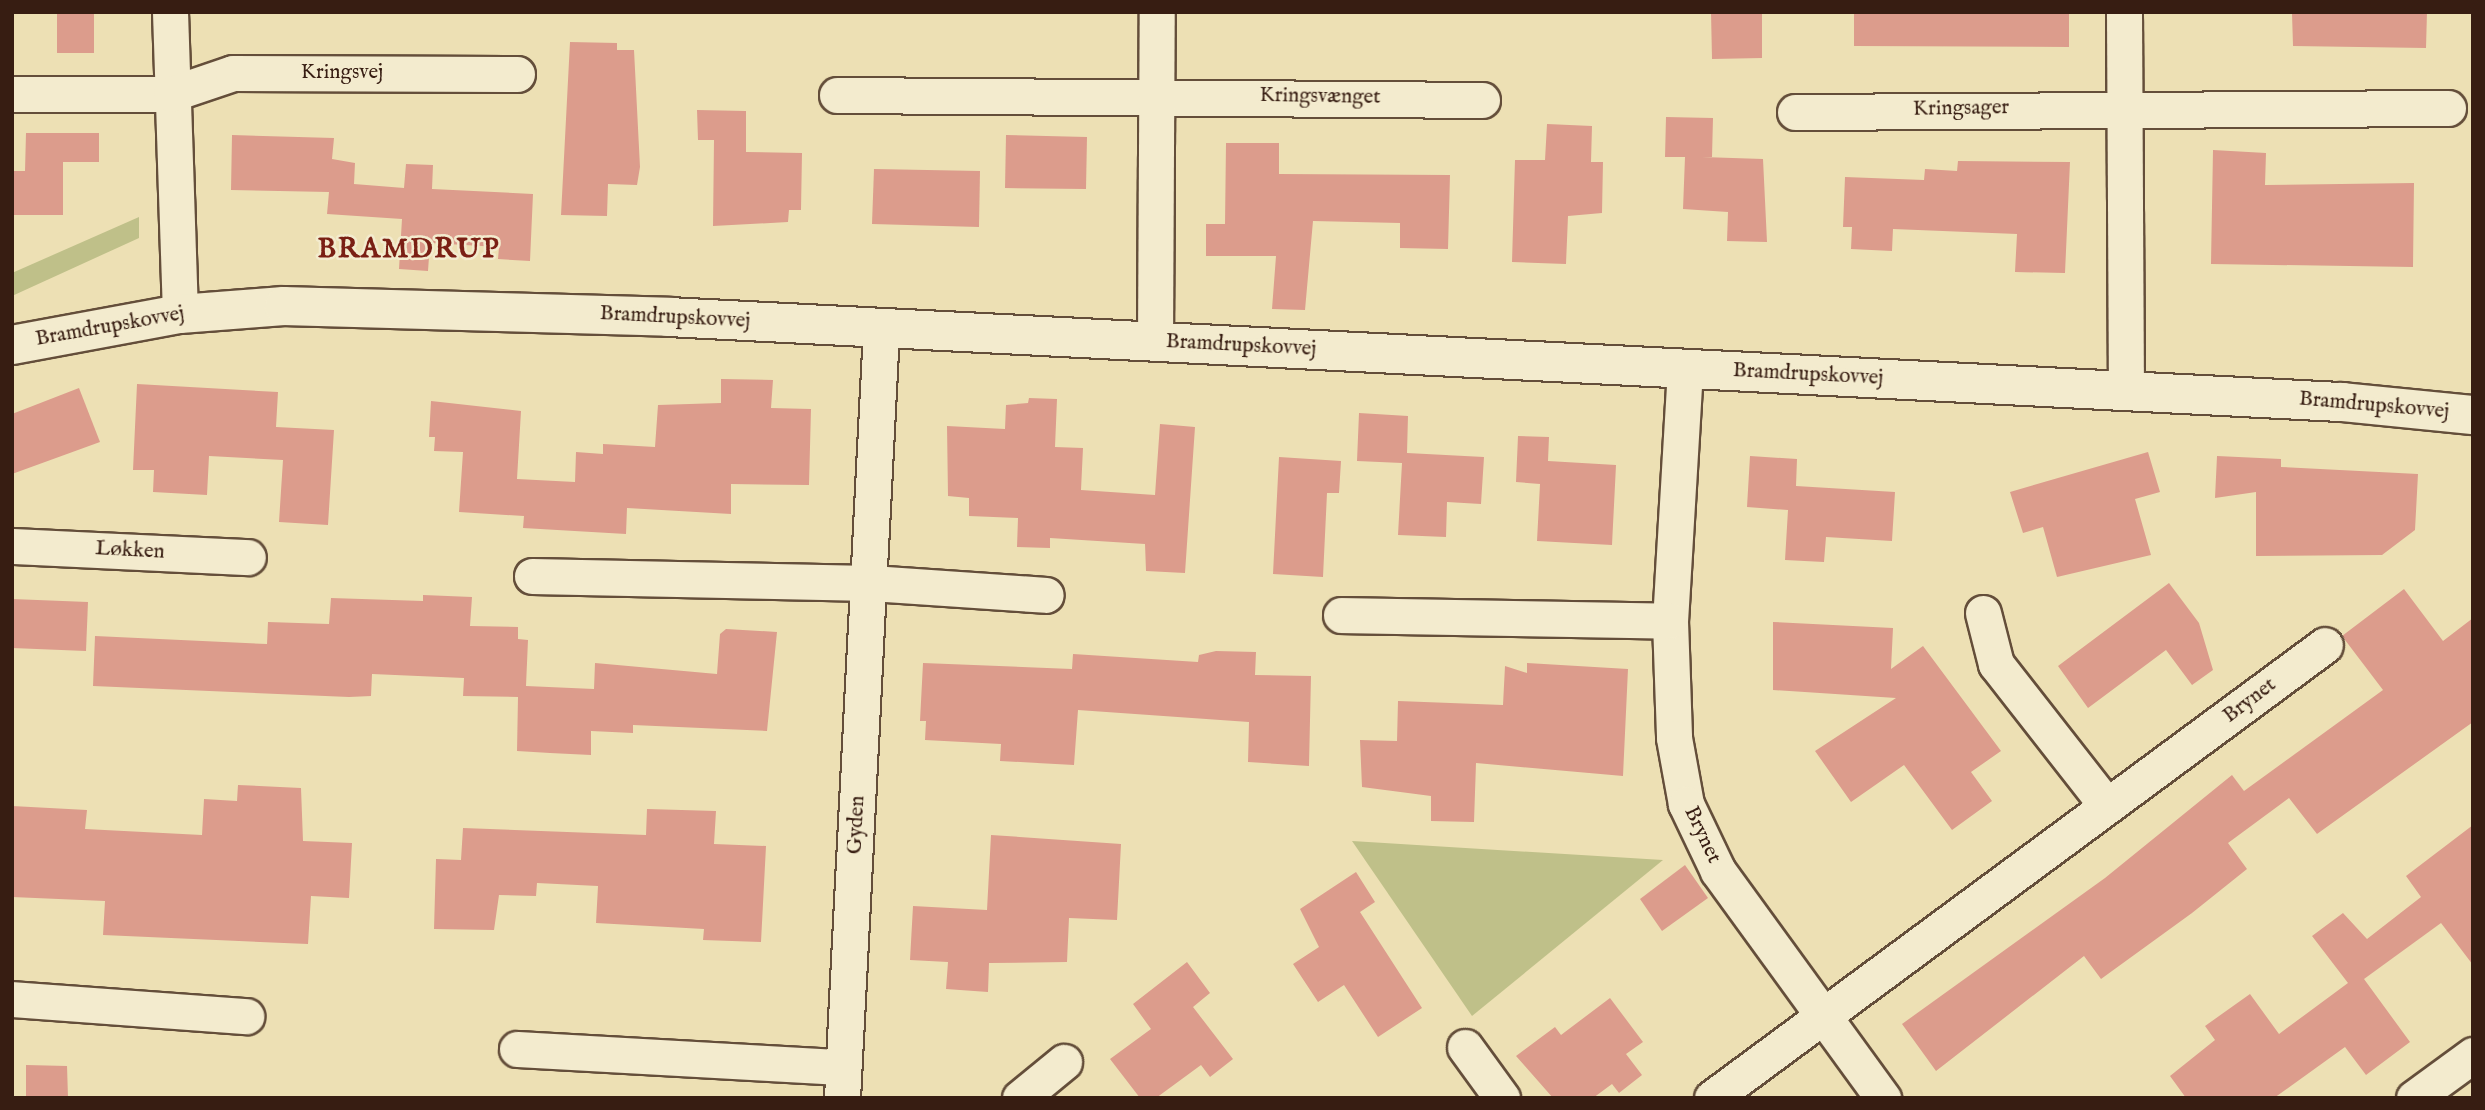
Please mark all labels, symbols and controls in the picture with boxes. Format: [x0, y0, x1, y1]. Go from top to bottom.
street label: Kringsvej [301, 60, 383, 86]
street label: Kringsvænget [1259, 83, 1381, 111]
street label: Kringsager [1913, 96, 2009, 122]
district label: BRAMDRUP [319, 233, 499, 267]
street label: Bramdrupskovvej [599, 301, 751, 335]
street label: Bramdrupskovvej [34, 302, 186, 352]
street label: Bramdrupskovvej [1165, 329, 1317, 363]
street label: Bramdrupskovvej [1732, 358, 1884, 392]
street label: Bramdrupskovvej [2298, 387, 2450, 425]
street label: Løkken [95, 537, 165, 565]
street label: Brynet [2218, 673, 2282, 729]
street label: Gyden [843, 795, 871, 855]
street label: Brynet [1678, 802, 1726, 868]

